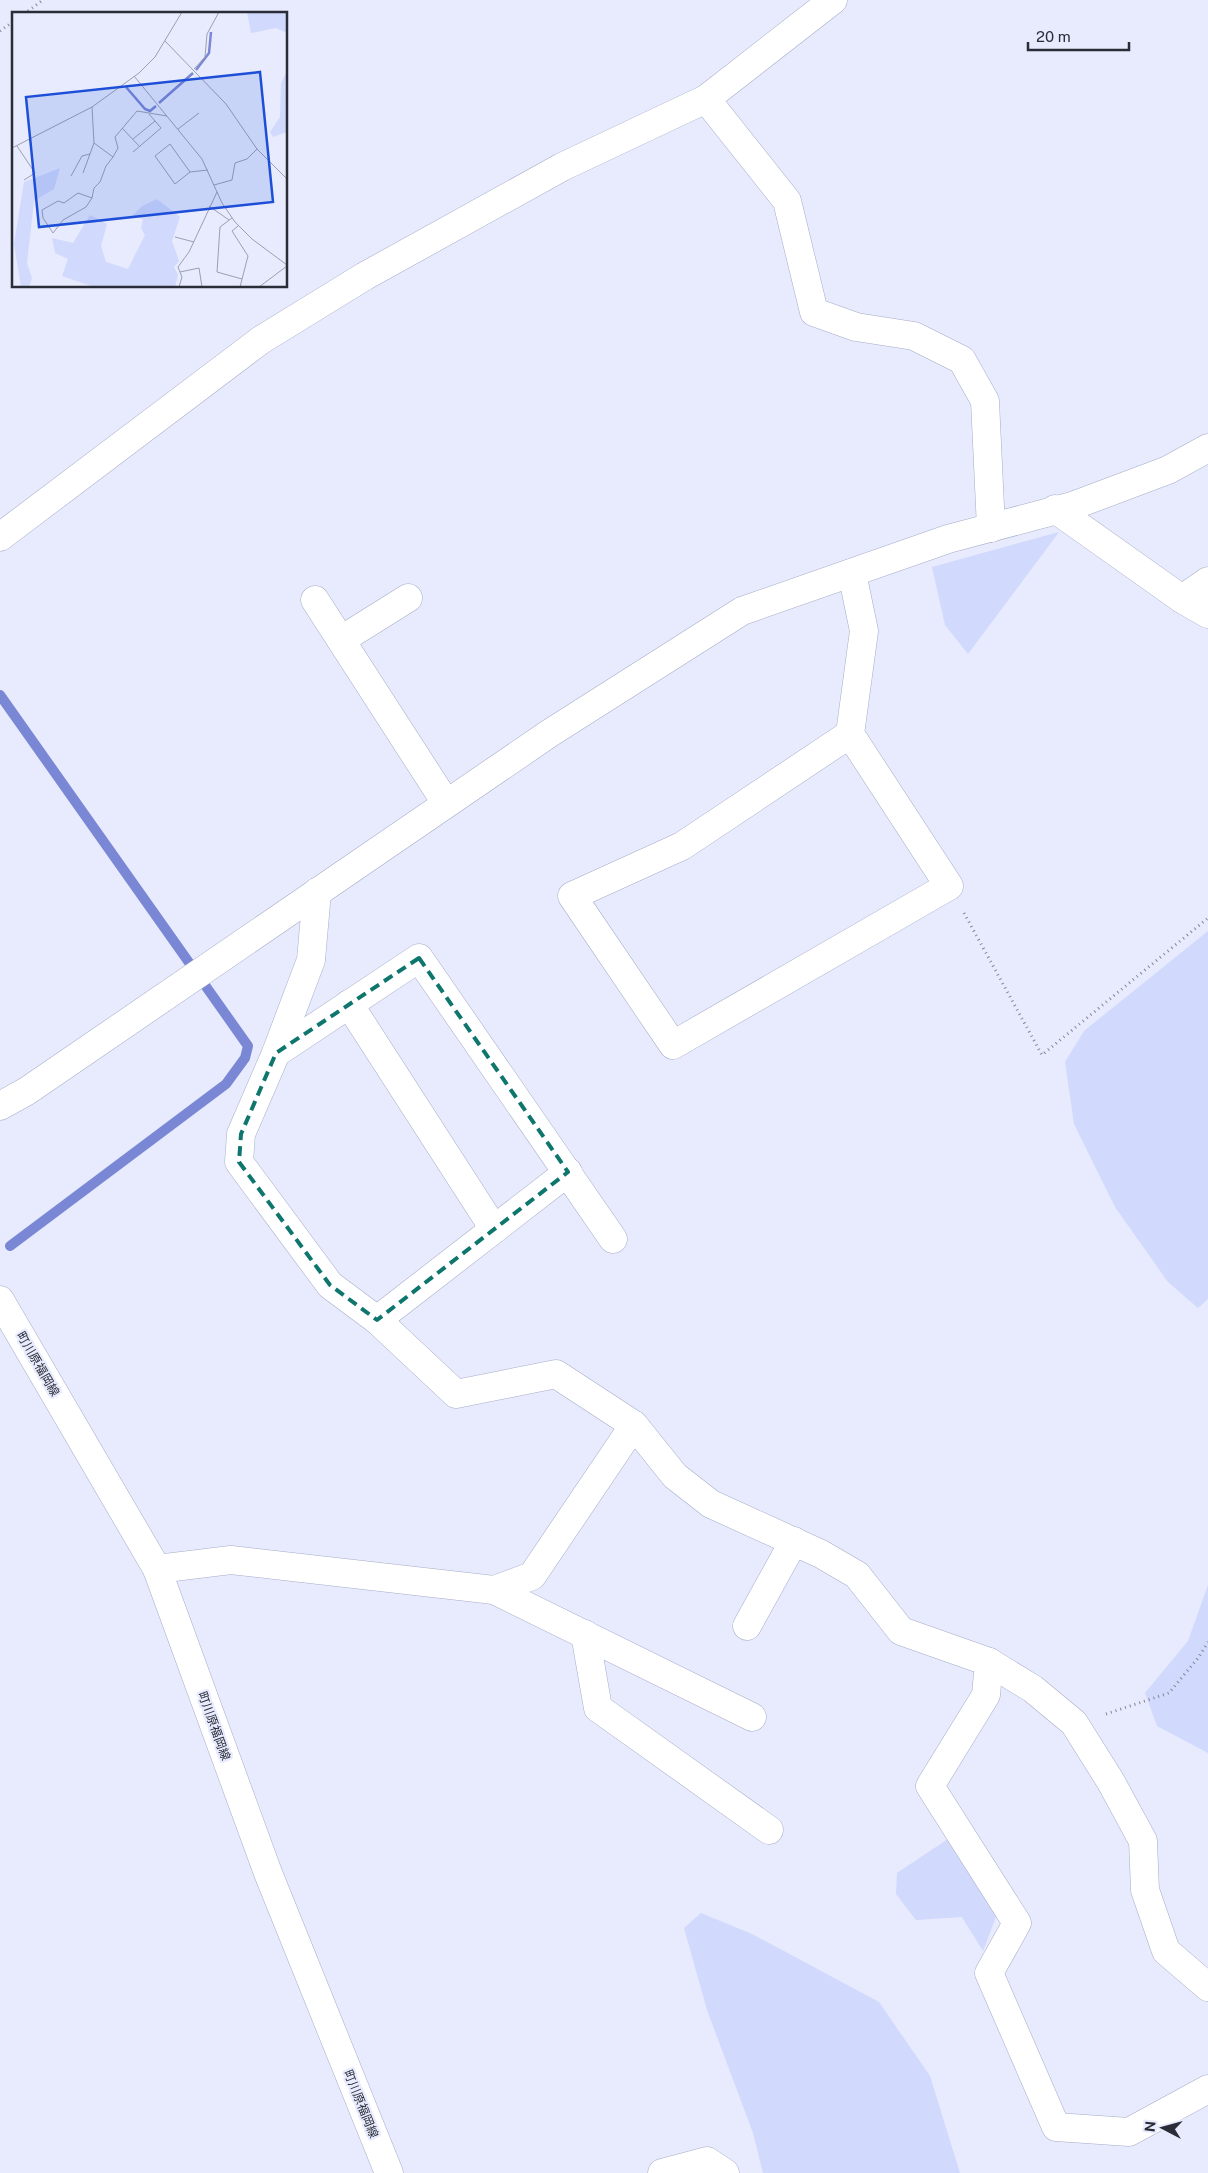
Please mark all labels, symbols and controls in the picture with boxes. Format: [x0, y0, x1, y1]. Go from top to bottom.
inset map [12, 12, 288, 288]
scale bar [1028, 20, 1129, 52]
text: 20 m [1036, 28, 1071, 45]
street label: 町川原福岡線 [14, 1329, 62, 1399]
street label: 町川原福岡線 [195, 1690, 233, 1762]
street label: 町川原福岡線 [341, 2068, 381, 2140]
north arrow [1138, 2103, 1188, 2153]
text: N [1142, 2120, 1159, 2133]

